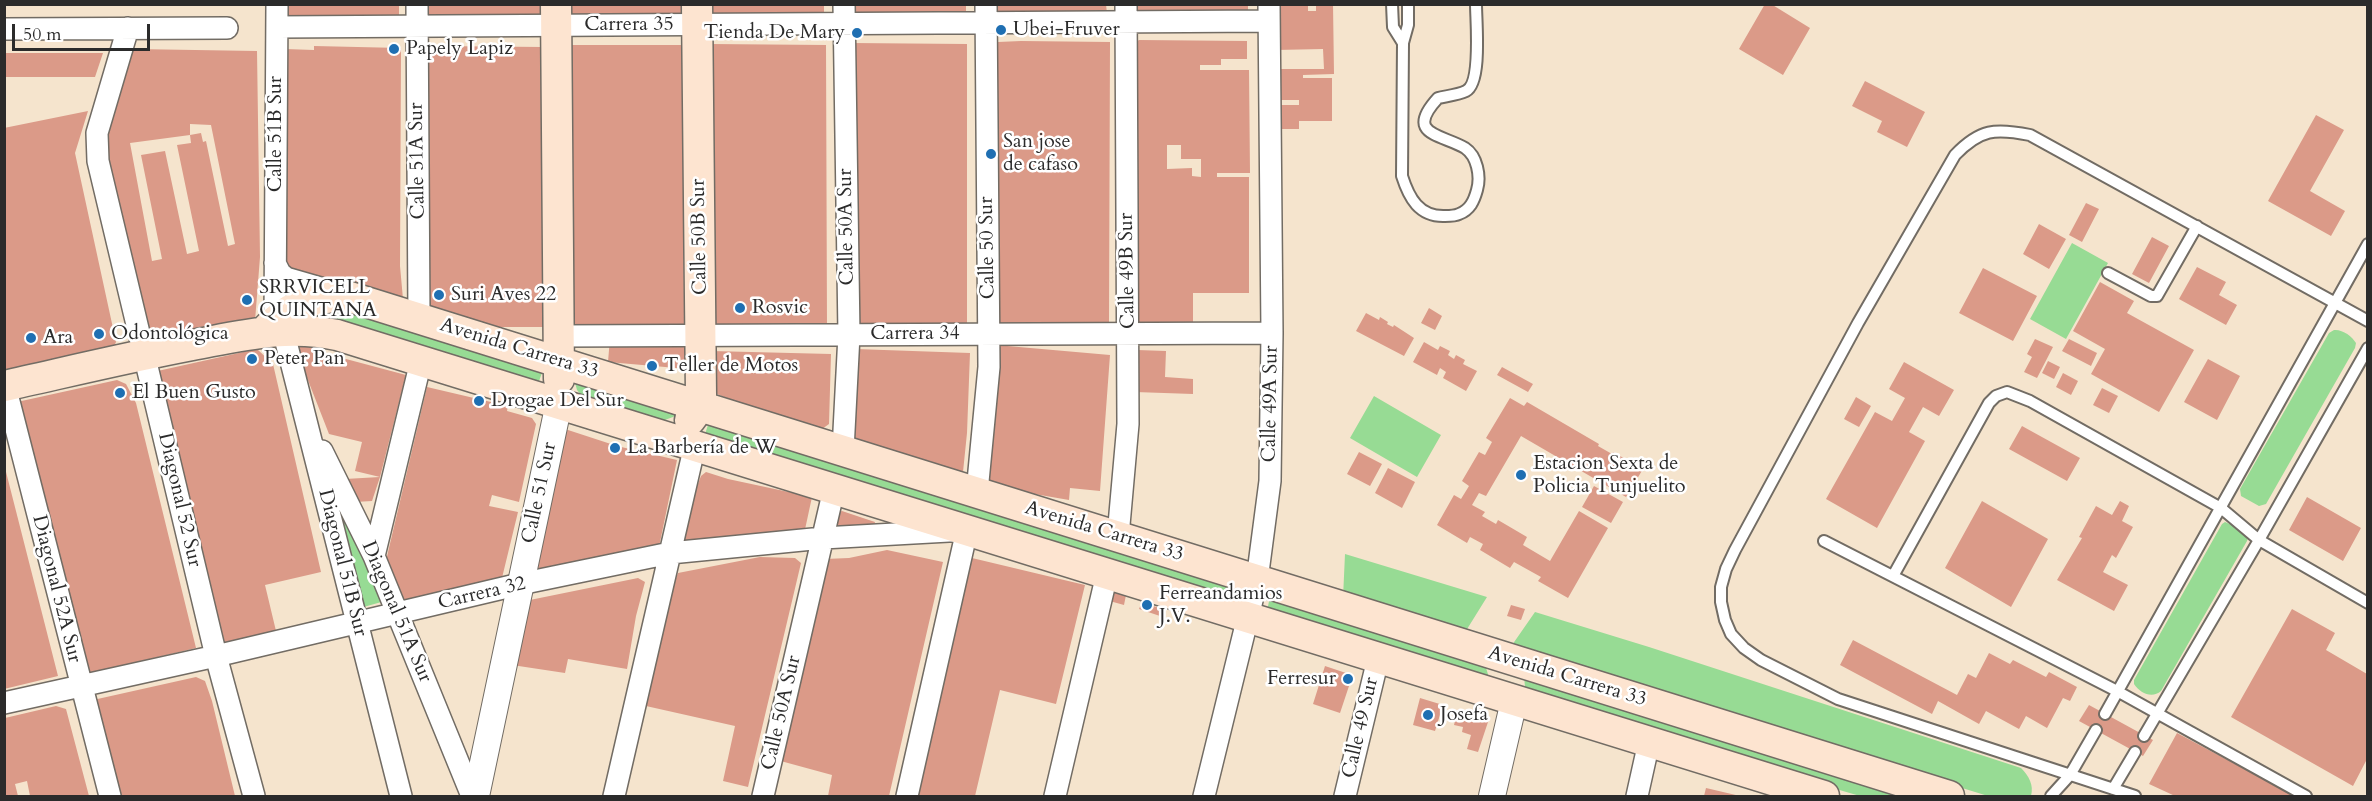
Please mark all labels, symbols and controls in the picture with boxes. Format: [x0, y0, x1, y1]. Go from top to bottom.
scale bar [15, 12, 153, 50]
street label: Carrera 35 [584, 13, 674, 37]
place label: Ubei-Fruver [1013, 18, 1120, 42]
place label: Tienda De Mary [704, 21, 845, 45]
text: 50 m [23, 22, 62, 47]
marker: Ubei-Fruver [994, 23, 1008, 37]
marker: Tienda De Mary [850, 26, 864, 40]
place label: Papely Lapiz [406, 37, 513, 61]
marker: Papely Lapiz [387, 42, 401, 56]
street label: Calle 51B Sur [264, 76, 288, 192]
street label: Calle 51A Sur [405, 102, 431, 220]
place label: San jose de cafaso [1003, 130, 1078, 177]
marker: San jose de cafaso [984, 147, 998, 161]
street label: Calle 50A Sur [834, 168, 860, 286]
street label: Calle 50B Sur [687, 179, 713, 295]
street label: Calle 50 Sur [975, 196, 1001, 300]
street label: Calle 49B Sur [1115, 213, 1141, 329]
place label: SRRVICELL QUINTANA [259, 276, 377, 323]
place label: Suri Aves 22 [451, 283, 556, 307]
marker: Suri Aves 22 [432, 288, 446, 302]
marker: SRRVICELL QUINTANA [240, 293, 254, 307]
place label: Rosvic [752, 296, 808, 320]
marker: Rosvic [733, 301, 747, 315]
street label: Avenida Carrera 33 [437, 313, 601, 385]
place label: Odontológica [111, 322, 229, 346]
street label: Carrera 34 [870, 322, 960, 346]
place label: Ara [43, 326, 73, 350]
marker: Odontológica [92, 327, 106, 341]
marker: Ara [24, 331, 38, 345]
street label: Calle 49A Sur [1258, 345, 1284, 463]
place label: Peter Pan [264, 347, 345, 371]
marker: Peter Pan [245, 352, 259, 366]
place label: Teller de Motos [664, 354, 798, 378]
marker: Teller de Motos [645, 359, 659, 373]
place label: El Buen Gusto [132, 381, 256, 405]
marker: El Buen Gusto [113, 386, 127, 400]
place label: Drogae Del Sur [491, 389, 624, 413]
marker: Drogae Del Sur [472, 394, 486, 408]
street label: Diagonal 52 Sur [152, 430, 206, 570]
place label: La Barbería de W [627, 436, 777, 460]
street label: Calle 51 Sur [518, 440, 562, 546]
marker: La Barbería de W [608, 441, 622, 455]
place label: Estacion Sexta de Policia Tunjuelito [1533, 452, 1686, 499]
marker: Estacion Sexta de Policia Tunjuelito [1514, 468, 1528, 482]
street label: Diagonal 51B Sur [312, 487, 372, 639]
street label: Avenida Carrera 33 [1022, 496, 1186, 568]
street label: Diagonal 52A Sur [26, 513, 86, 665]
street label: Diagonal 51A Sur [355, 538, 437, 686]
street label: Carrera 32 [436, 572, 528, 616]
place label: Ferreandamios J.V. [1159, 582, 1282, 629]
marker: Ferreandamios J.V. [1140, 598, 1154, 612]
street label: Avenida Carrera 33 [1485, 641, 1649, 713]
street label: Calle 50A Sur [757, 653, 807, 773]
place label: Ferresur [1267, 667, 1336, 691]
marker: Ferresur [1341, 672, 1355, 686]
street label: Calle 49 Sur [1338, 675, 1384, 781]
place label: Josefa [1440, 703, 1488, 727]
marker: Josefa [1421, 708, 1435, 722]

